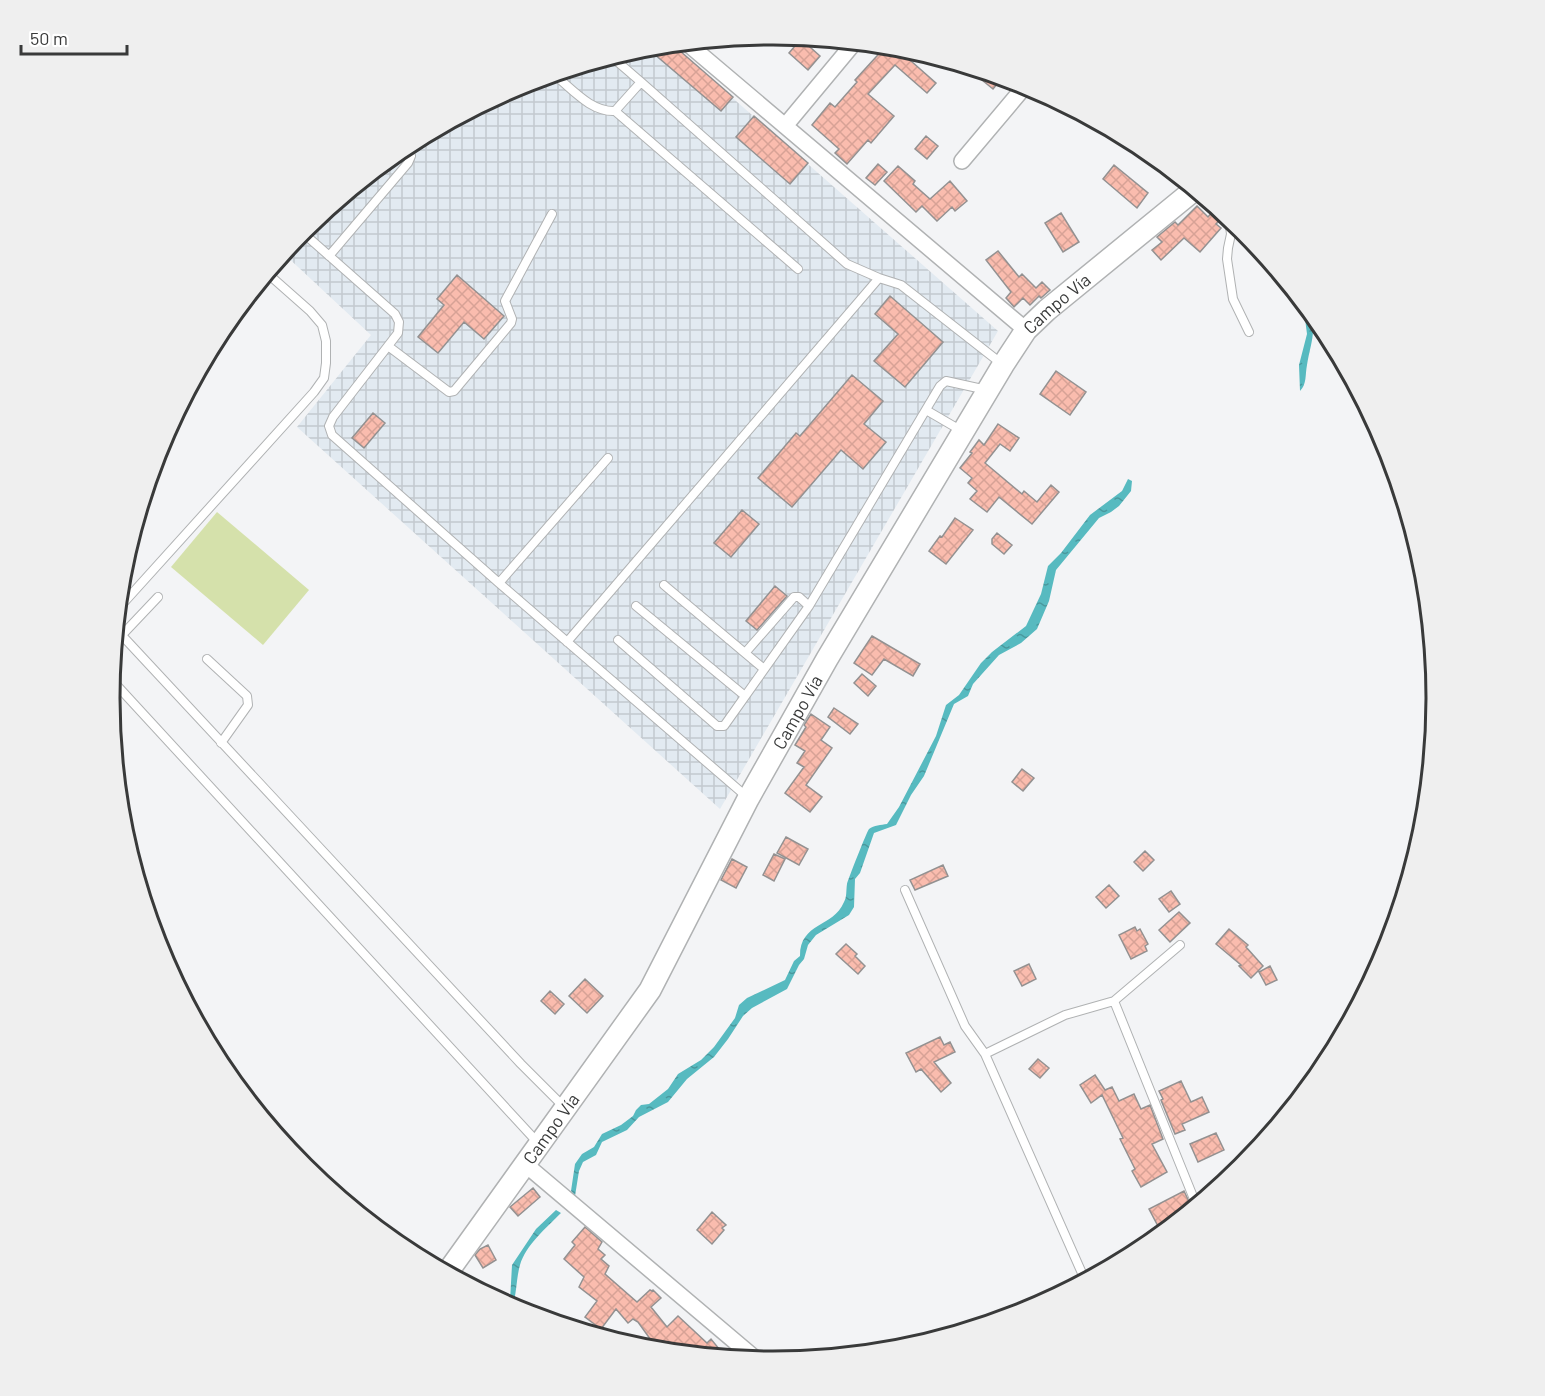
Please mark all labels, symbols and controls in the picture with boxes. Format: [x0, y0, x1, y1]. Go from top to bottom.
scale bar [21, 18, 128, 56]
text: 50 m [30, 27, 68, 49]
street label: Campo Vía [1018, 268, 1095, 338]
street label: Campo Vía [767, 671, 827, 753]
street label: Campo Vía [518, 1089, 584, 1168]

